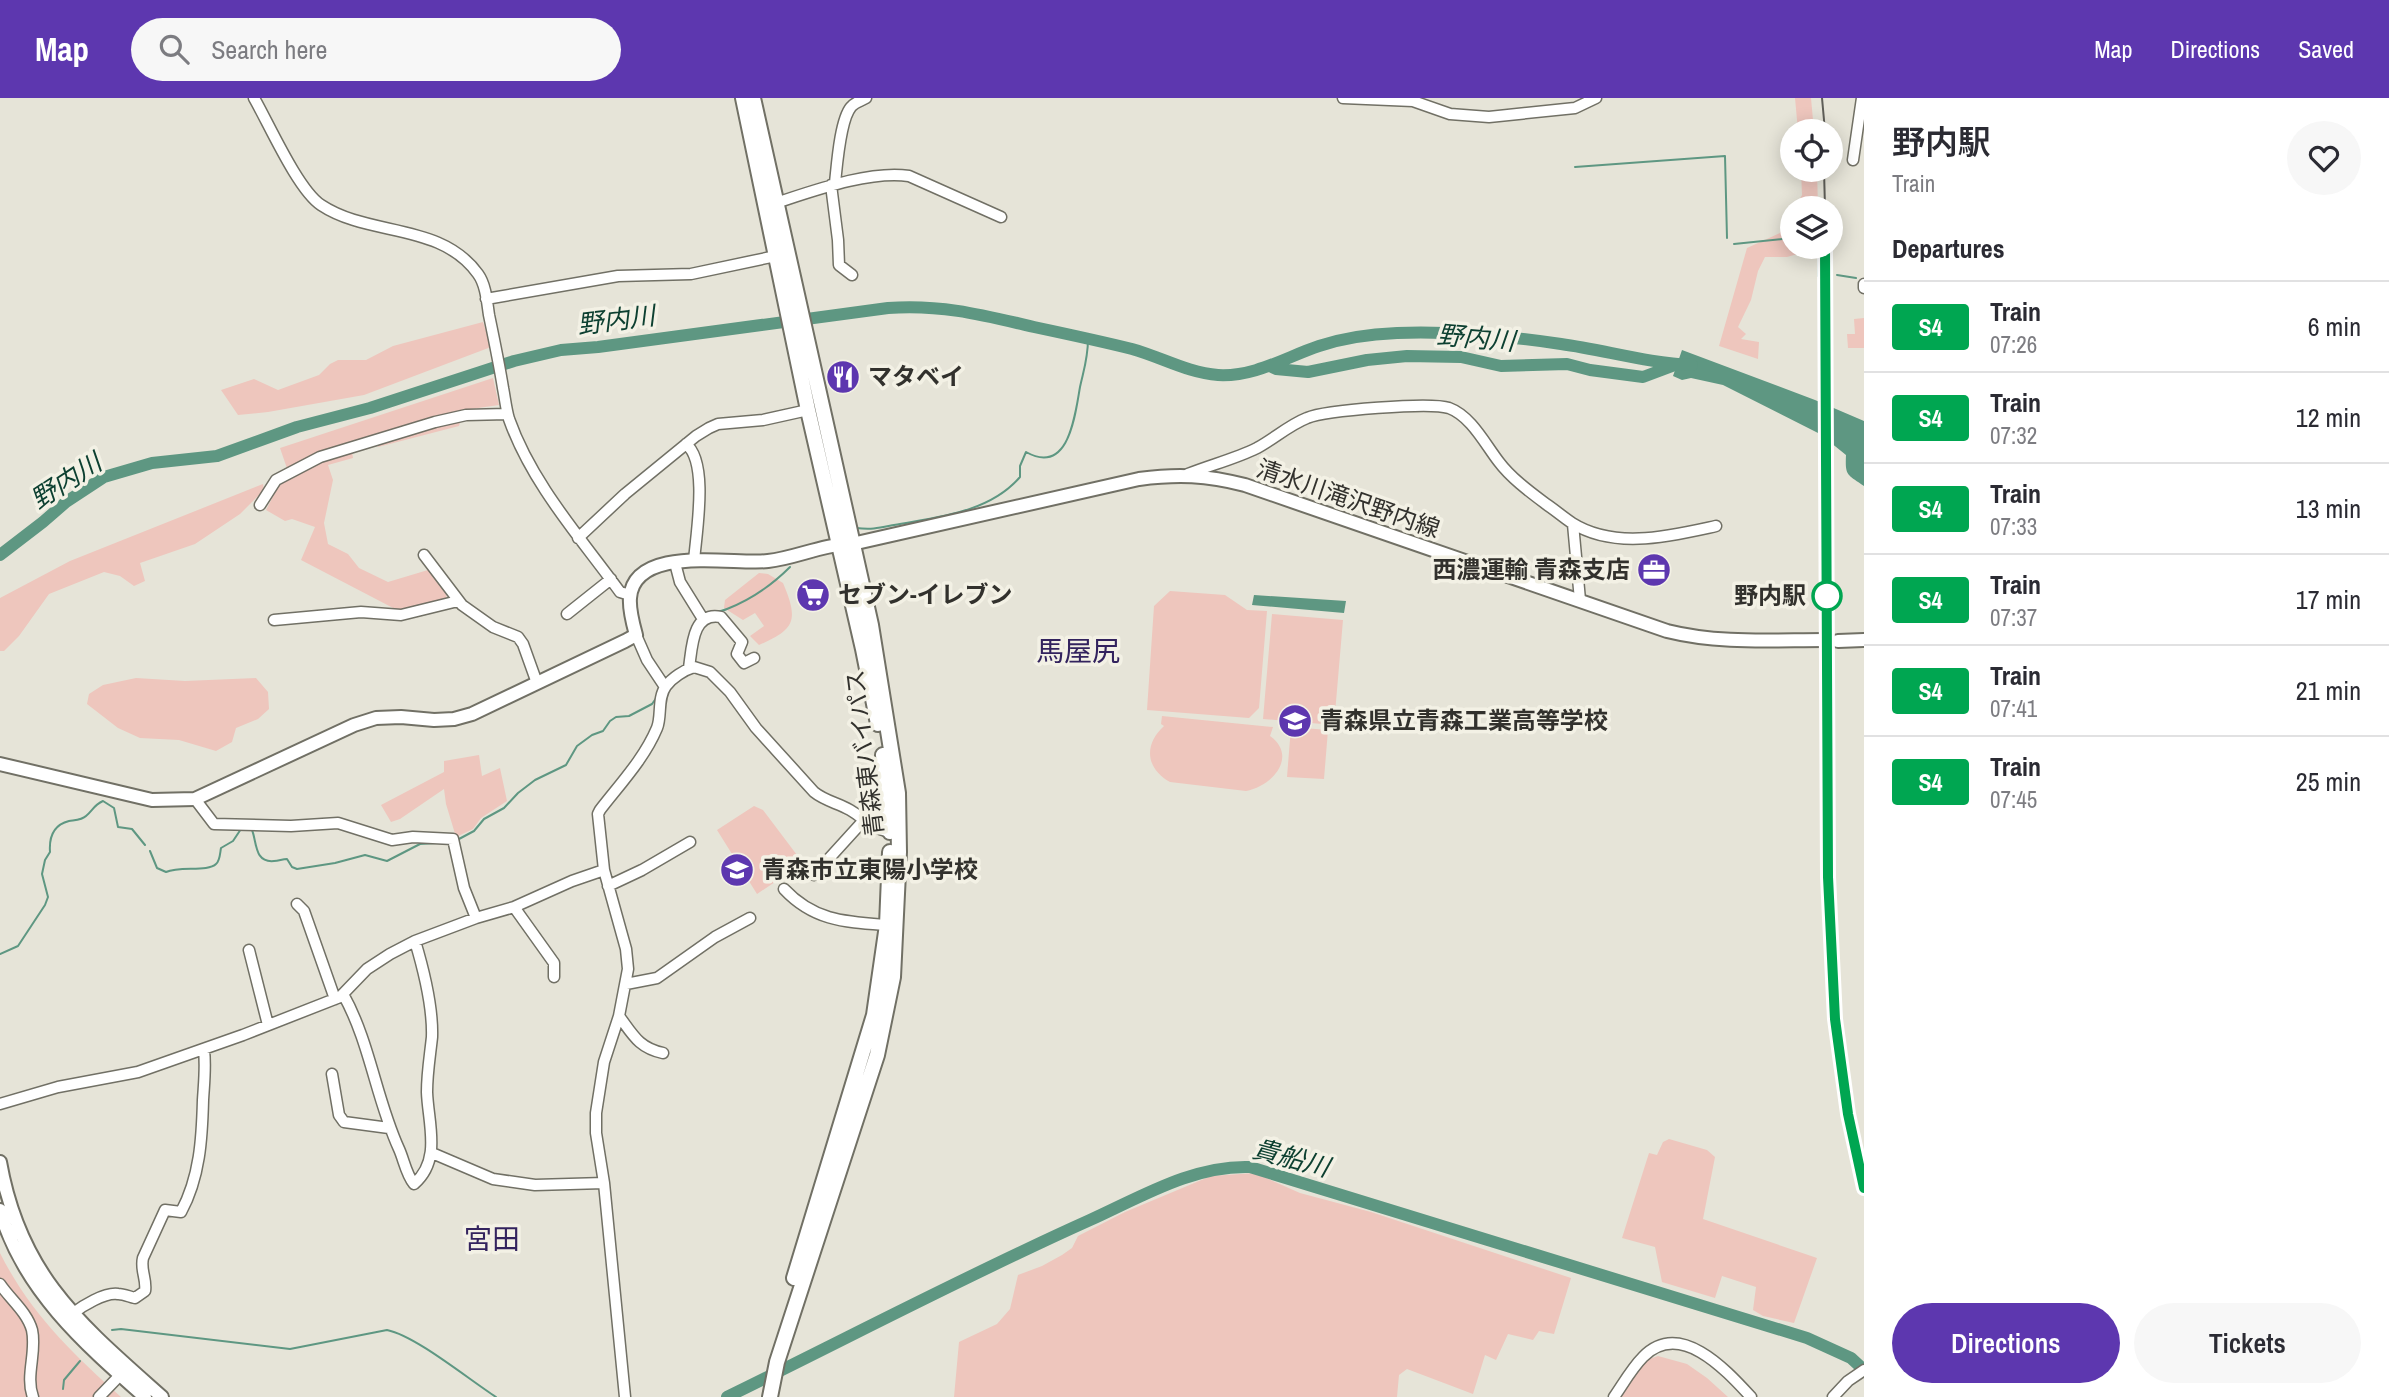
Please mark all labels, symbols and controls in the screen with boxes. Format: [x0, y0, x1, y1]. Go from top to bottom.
search box [131, 18, 621, 81]
text: Map [35, 27, 89, 71]
icon: search [155, 30, 193, 68]
text: Search here [211, 32, 327, 67]
text: Map [2094, 33, 2132, 65]
text: Directions [2170, 33, 2260, 65]
text: Saved [2298, 33, 2354, 65]
map controls [1780, 119, 1843, 259]
button: locate [1780, 119, 1843, 182]
text: 野内駅 [1892, 120, 1991, 164]
button: heart [2287, 121, 2361, 195]
text: Train [1892, 168, 1935, 199]
button: layers [1780, 196, 1843, 259]
text: Departures [1892, 231, 2005, 266]
text: Train [1990, 294, 2041, 329]
water label: 野内川 [575, 297, 660, 342]
text: 6 min [2308, 309, 2361, 344]
text: S4 [1918, 311, 1943, 343]
water label: 野内川 [1436, 317, 1519, 359]
text: 07:26 [1990, 329, 2037, 360]
restaurant icon: マタベイ [824, 358, 862, 396]
place label: マタベイ [868, 360, 964, 392]
text: Train [1990, 385, 2041, 420]
text: 12 min [2296, 400, 2361, 435]
text: S4 [1918, 402, 1943, 434]
text: 07:32 [1990, 420, 2037, 451]
water label: 野内川 [23, 443, 110, 517]
street label: 清水川滝沢野内線 [1252, 452, 1444, 544]
text: Train [1990, 476, 2041, 511]
text: 13 min [2296, 491, 2361, 526]
text: S4 [1918, 493, 1943, 525]
text: 07:33 [1990, 511, 2037, 542]
office icon: 西濃運輸 青森支店 [1635, 551, 1673, 589]
place label: 西濃運輸 青森支店 [1433, 553, 1630, 585]
text: Train [1990, 567, 2041, 602]
supermarket icon: セブン-イレブン [794, 576, 832, 614]
place label: セブン-イレブン [838, 578, 1013, 610]
place label: 野内駅 [1734, 579, 1806, 611]
marker: 野内駅 [1812, 581, 1842, 611]
text: 17 min [2296, 582, 2361, 617]
text: S4 [1918, 584, 1943, 616]
text: 07:37 [1990, 602, 2037, 633]
district label: 馬屋尻 [1036, 632, 1120, 670]
text: Train [1990, 658, 2041, 693]
street label: 青森東バイパス [838, 668, 890, 838]
text: 21 min [2296, 673, 2361, 708]
text: S4 [1918, 675, 1943, 707]
text: 07:41 [1990, 693, 2037, 724]
school or university icon: 青森県立青森工業高等学校 [1276, 702, 1314, 740]
place label: 青森県立青森工業高等学校 [1320, 704, 1608, 736]
text: Train [1990, 749, 2041, 784]
text: 25 min [2296, 764, 2361, 799]
text: S4 [1918, 766, 1943, 798]
text: 07:45 [1990, 784, 2037, 815]
school or university icon: 青森市立東陽小学校 [718, 851, 756, 889]
place label: 青森市立東陽小学校 [762, 853, 978, 885]
water label: 貴船川 [1249, 1131, 1336, 1185]
district label: 宮田 [464, 1220, 520, 1258]
button: Directions [1892, 1303, 2120, 1383]
button: Tickets [2134, 1303, 2361, 1383]

